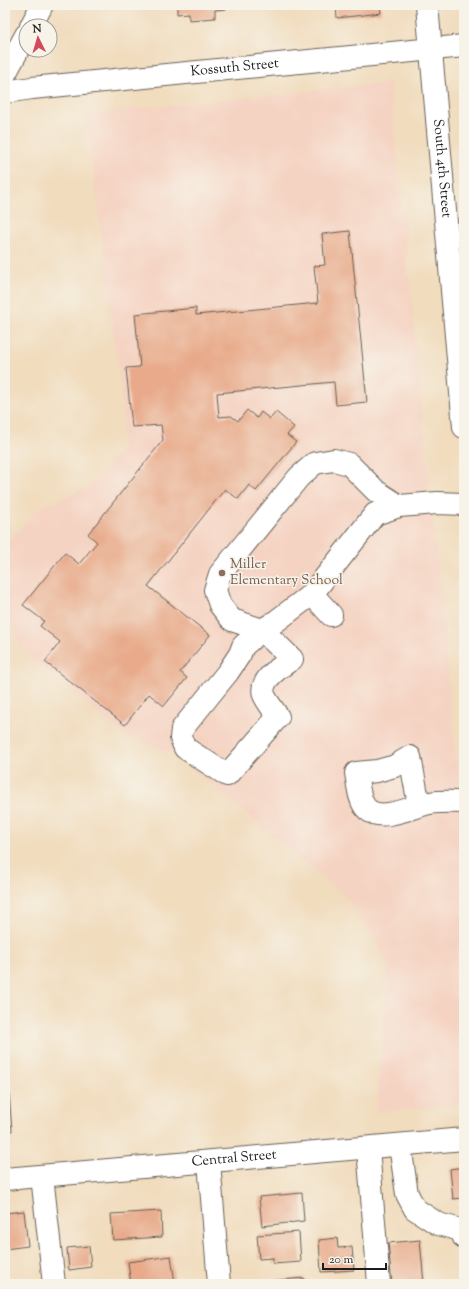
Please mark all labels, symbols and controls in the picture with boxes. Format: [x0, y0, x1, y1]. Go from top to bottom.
north arrow [18, 18, 58, 58]
text: N [31, 21, 43, 37]
street label: Kossuth Street [190, 54, 280, 83]
street label: South 4th Street [427, 118, 456, 219]
place label: Miller Elementary School [230, 555, 343, 591]
marker: Miller Elementary School [217, 568, 227, 578]
street label: Central Street [191, 1145, 278, 1173]
scale bar [323, 1245, 386, 1271]
text: 20 m [329, 1251, 354, 1269]

